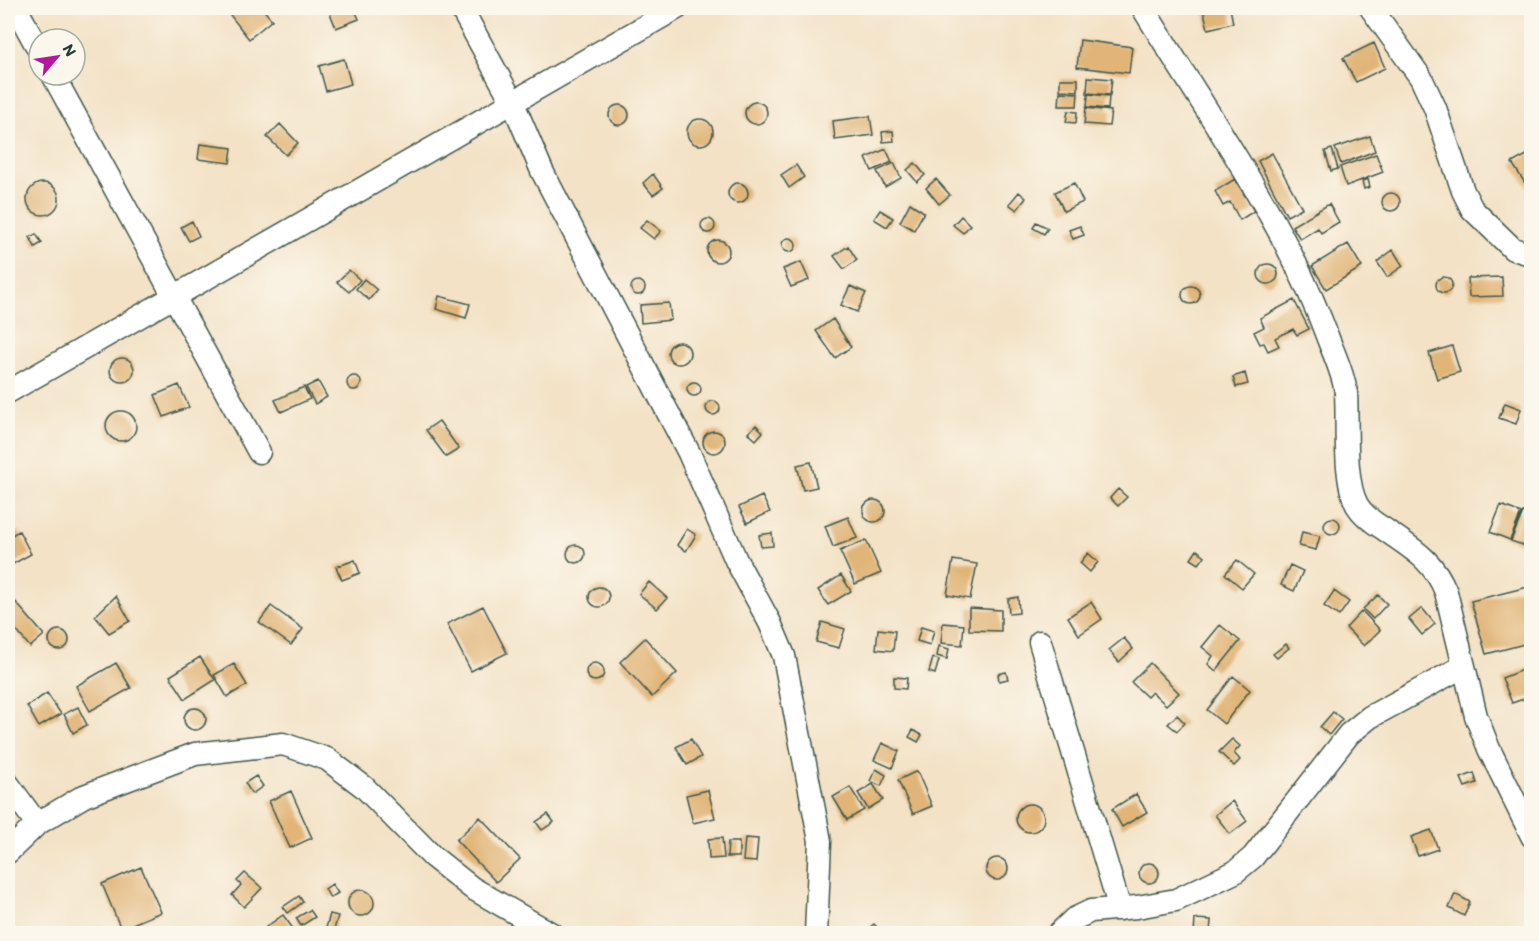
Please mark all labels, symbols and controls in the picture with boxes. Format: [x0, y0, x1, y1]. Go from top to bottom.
north arrow [27, 27, 87, 87]
text: N [59, 41, 81, 59]

